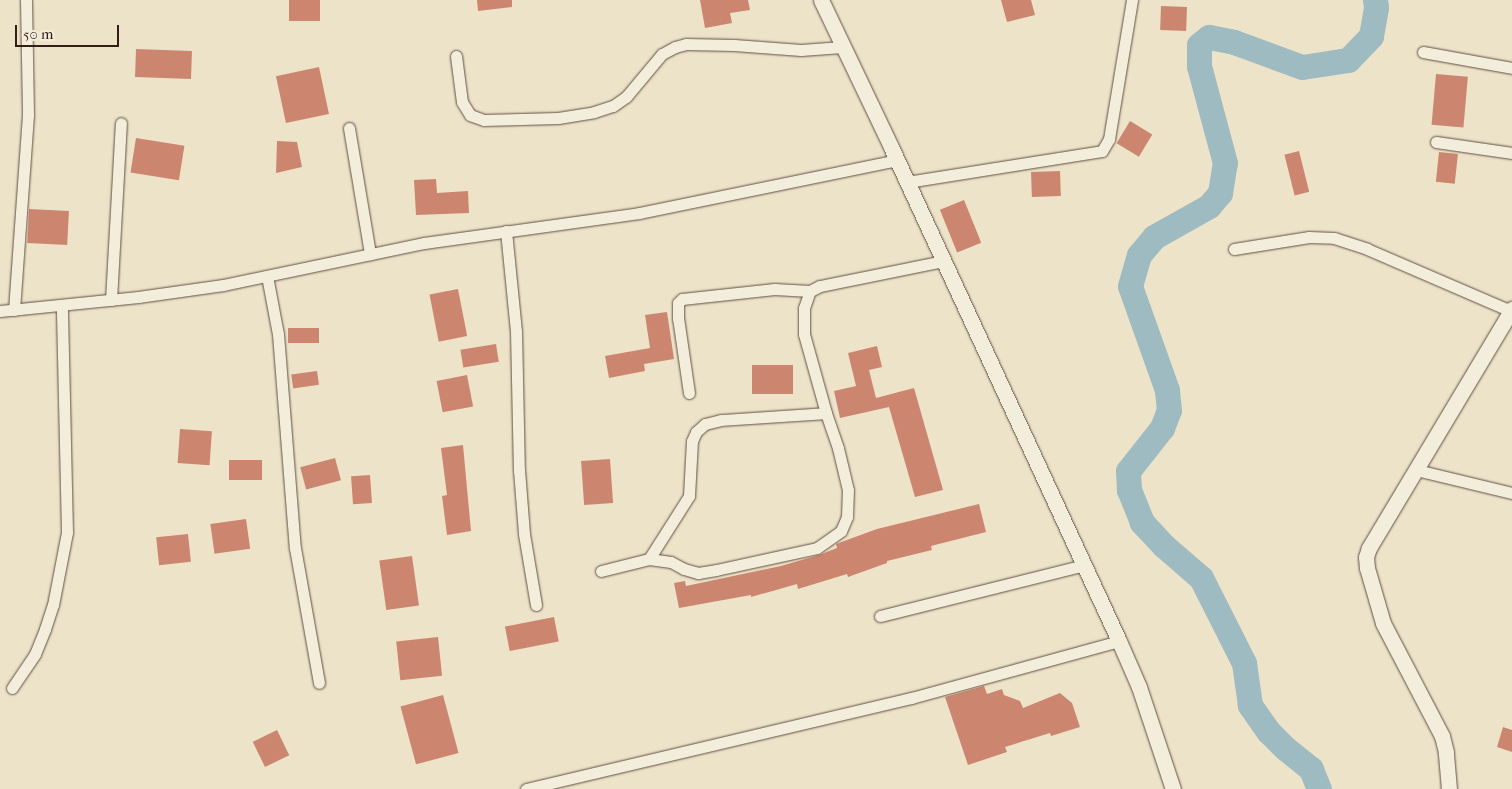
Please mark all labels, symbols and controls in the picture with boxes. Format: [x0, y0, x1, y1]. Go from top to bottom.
scale bar [18, 15, 121, 47]
text: 50 m [23, 25, 53, 43]

